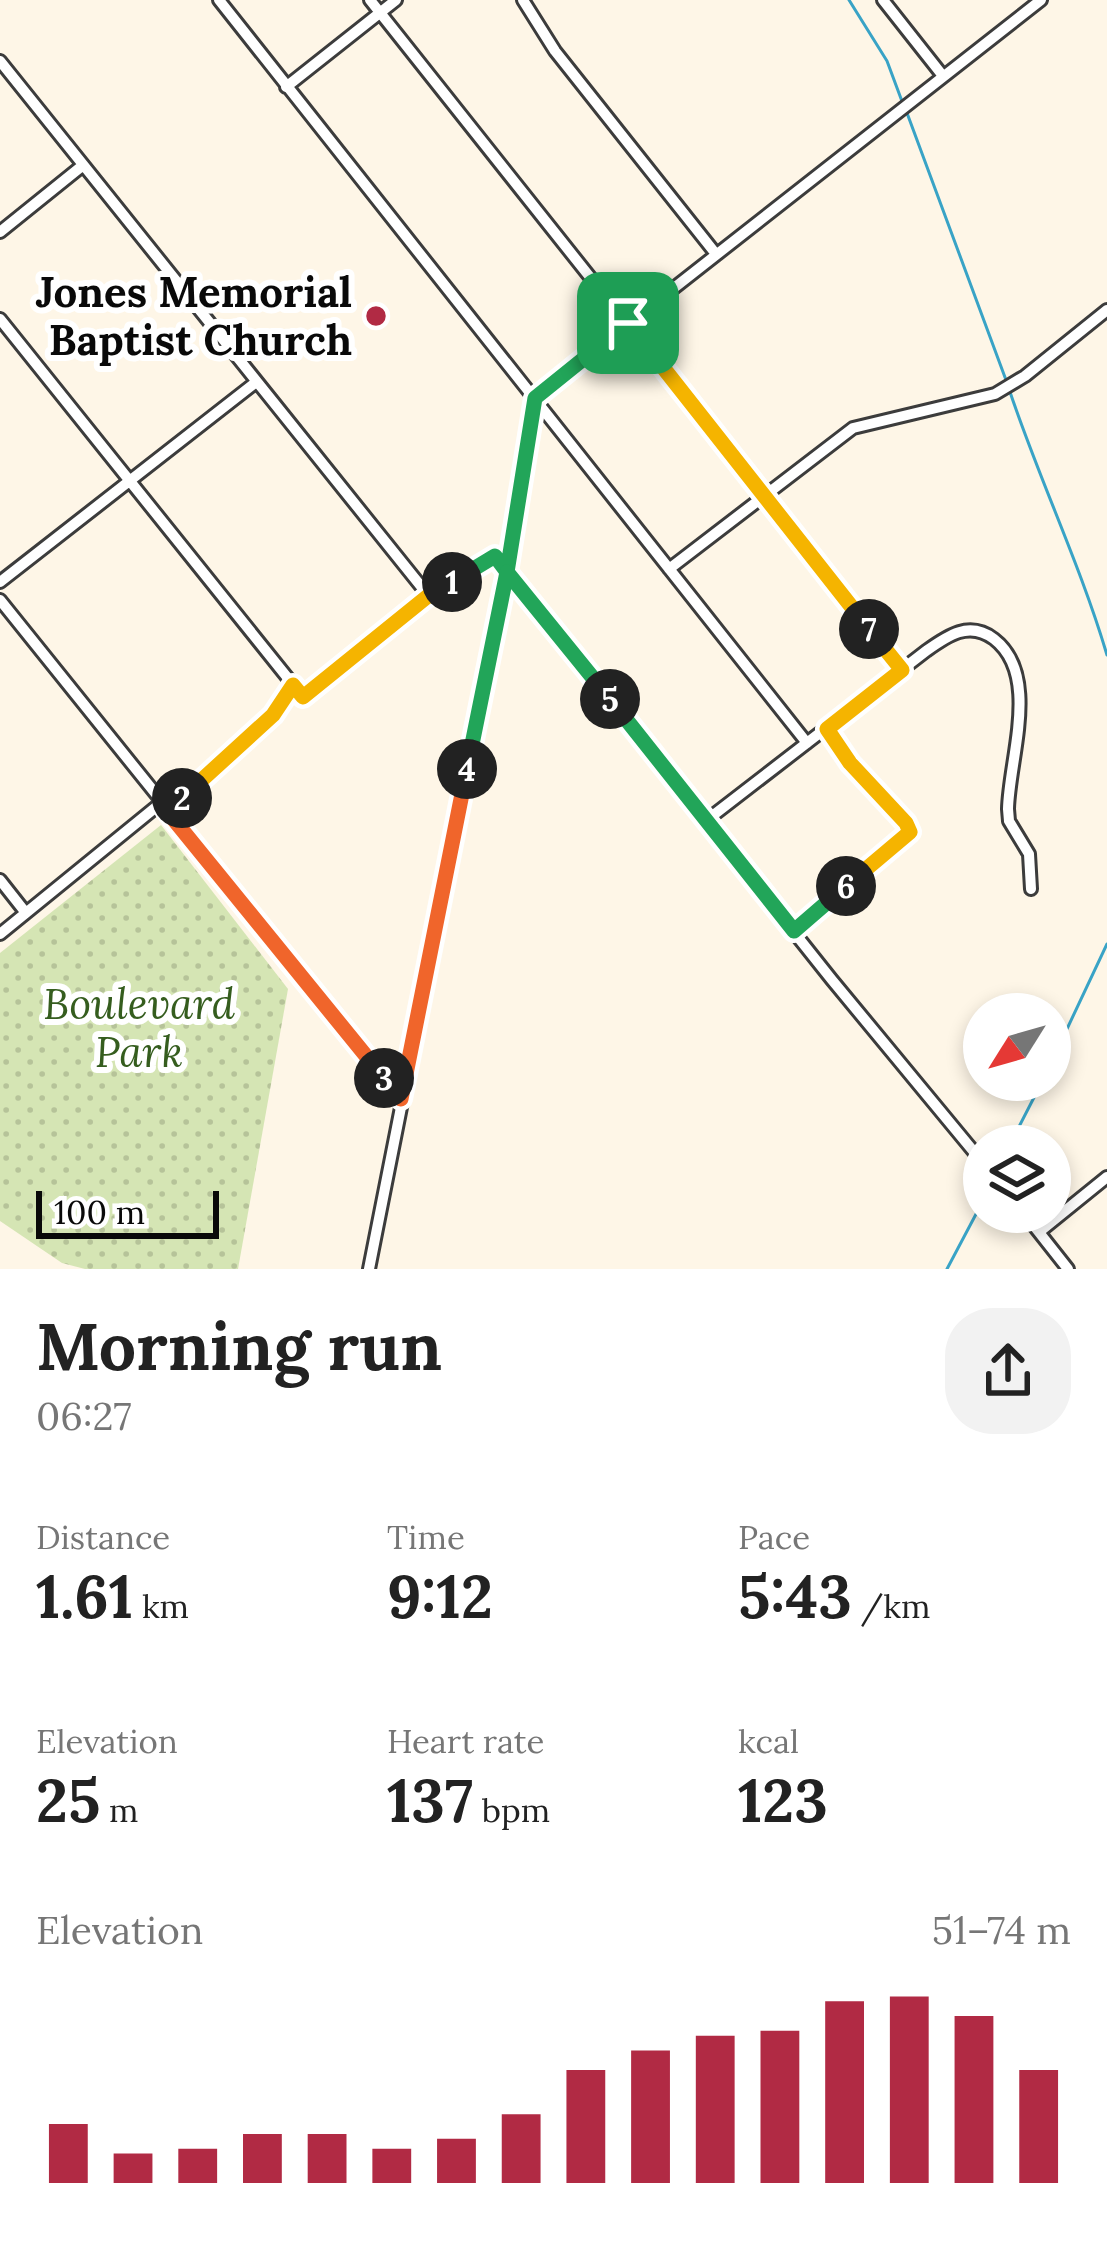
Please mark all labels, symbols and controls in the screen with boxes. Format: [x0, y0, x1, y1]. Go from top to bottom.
place label: Jones Memorial Baptist Church [36, 265, 352, 367]
pin [577, 272, 679, 374]
icon: arrive [595, 290, 661, 356]
marker: Jones Memorial Baptist Church [363, 303, 389, 329]
pin: 1 [422, 552, 482, 612]
text: 1 [445, 561, 459, 603]
pin: 7 [839, 599, 899, 659]
text: 7 [861, 608, 877, 650]
pin: 5 [580, 669, 640, 729]
text: 5 [601, 678, 619, 720]
pin: 4 [437, 739, 497, 799]
text: 4 [458, 748, 476, 790]
pin: 2 [152, 768, 212, 828]
text: 2 [173, 777, 191, 819]
pin: 6 [816, 856, 876, 916]
text: 6 [837, 865, 855, 907]
park label: Boulevard Park [43, 977, 236, 1079]
north arrow [963, 993, 1071, 1101]
map controls [963, 993, 1071, 1233]
pin: 3 [354, 1048, 414, 1108]
text: 3 [375, 1057, 393, 1099]
button: layers [963, 1125, 1071, 1233]
scale bar [36, 1185, 219, 1238]
text: 100 m [54, 1191, 145, 1233]
text: Morning run [36, 1304, 442, 1388]
button: share [945, 1308, 1071, 1434]
text: 06:27 [36, 1391, 131, 1441]
text: Distance [36, 1516, 170, 1558]
text: Time [387, 1516, 465, 1558]
text: Pace [738, 1516, 810, 1558]
text: 1.61 [36, 1558, 133, 1634]
text: 9:12 [387, 1558, 493, 1634]
text: 5:43 [738, 1558, 852, 1634]
text: km [133, 1585, 189, 1627]
text: /km [852, 1585, 931, 1627]
text: Elevation [36, 1720, 178, 1762]
text: Heart rate [387, 1720, 544, 1762]
text: kcal [738, 1720, 799, 1762]
text: 25 [36, 1762, 100, 1838]
text: 137 [387, 1762, 473, 1838]
text: 123 [738, 1762, 828, 1838]
text: m [100, 1789, 139, 1831]
text: bpm [473, 1789, 550, 1831]
text: Elevation [36, 1905, 204, 1955]
text: 51–74 m [932, 1905, 1071, 1955]

